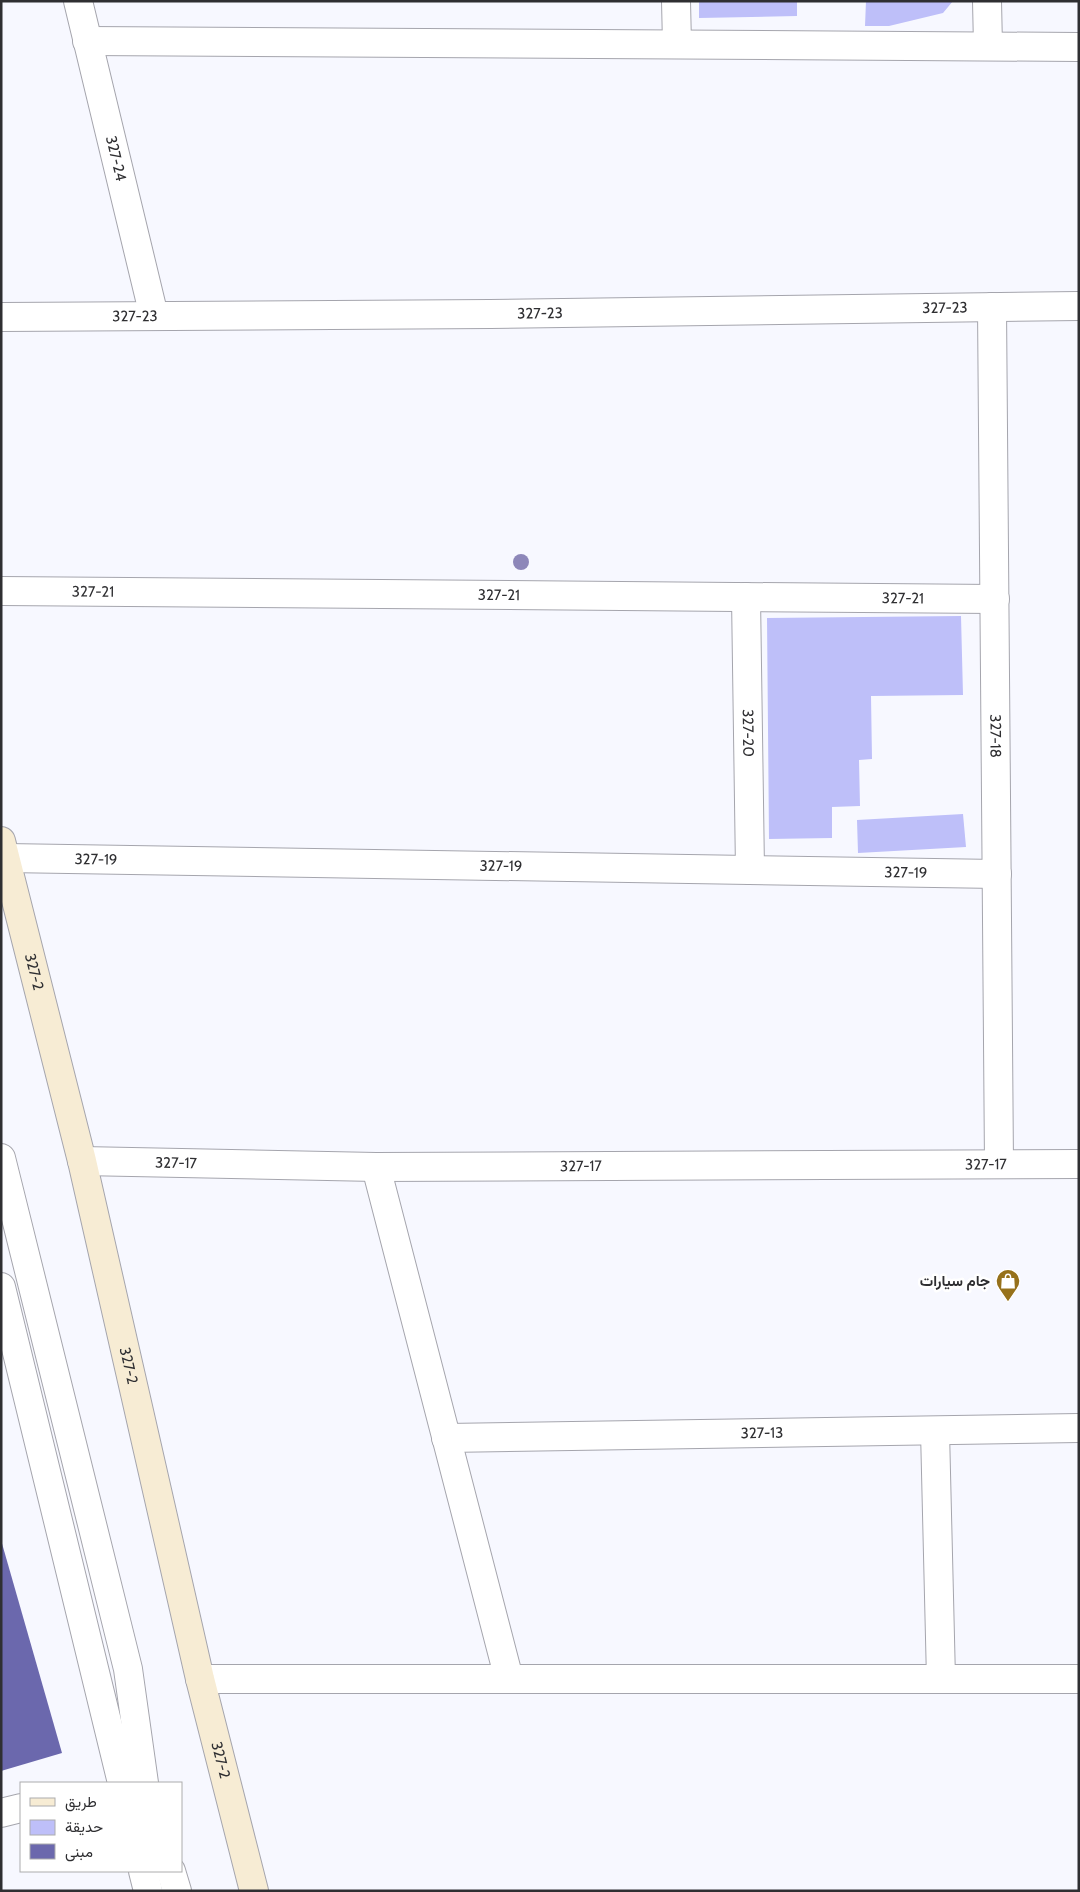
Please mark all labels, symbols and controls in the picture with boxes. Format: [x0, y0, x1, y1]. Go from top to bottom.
street label: 327-24 [102, 134, 130, 183]
street label: 327-23 [922, 299, 968, 317]
street label: 327-23 [517, 304, 563, 323]
street label: 327-23 [112, 307, 158, 325]
street label: 327-21 [72, 583, 114, 601]
street label: 327-21 [478, 586, 520, 604]
street label: 327-21 [882, 589, 924, 607]
street label: 327-20 [739, 709, 757, 757]
street label: 327-18 [986, 714, 1005, 758]
street label: 327-19 [74, 850, 118, 869]
street label: 327-19 [479, 857, 523, 875]
street label: 327-19 [884, 863, 927, 882]
street label: 327-2 [21, 952, 47, 992]
street label: 327-17 [155, 1153, 198, 1172]
street label: 327-17 [965, 1155, 1007, 1173]
street label: 327-17 [560, 1157, 602, 1175]
shop icon: جام سيارات [995, 1268, 1021, 1302]
place label: جام سيارات [920, 1272, 990, 1291]
street label: 327-2 [116, 1345, 142, 1386]
street label: 327-13 [741, 1424, 783, 1442]
street label: 327-2 [207, 1740, 234, 1780]
legend [20, 1782, 182, 1872]
text: طريق [65, 1793, 97, 1812]
text: حديقة [65, 1818, 103, 1836]
text: مبنى [65, 1843, 93, 1862]

